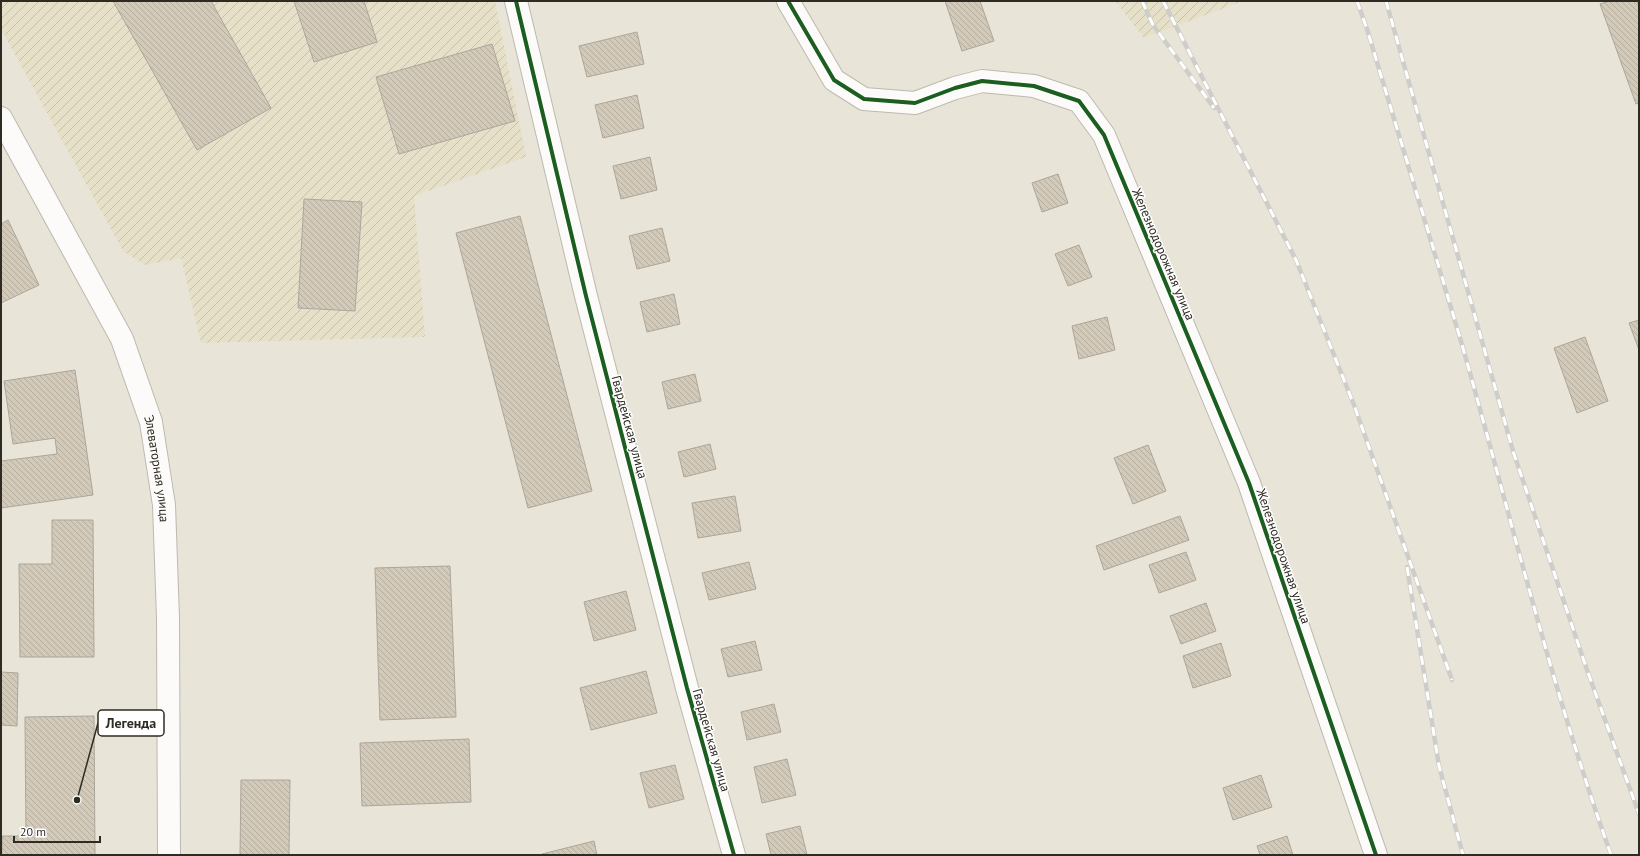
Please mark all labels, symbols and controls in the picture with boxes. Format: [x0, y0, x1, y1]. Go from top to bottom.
street label: Железнодорожная улица [1128, 185, 1199, 323]
street label: Гвардейская улица [608, 374, 651, 481]
street label: Элеваторная улица [140, 413, 173, 523]
street label: Железнодорожная улица [1252, 485, 1315, 626]
street label: Гвардейская улица [689, 687, 734, 794]
callout: Легенда [98, 710, 164, 736]
text: Легенда [105, 714, 156, 732]
scale bar [14, 818, 100, 844]
text: 20 m [20, 824, 46, 839]

